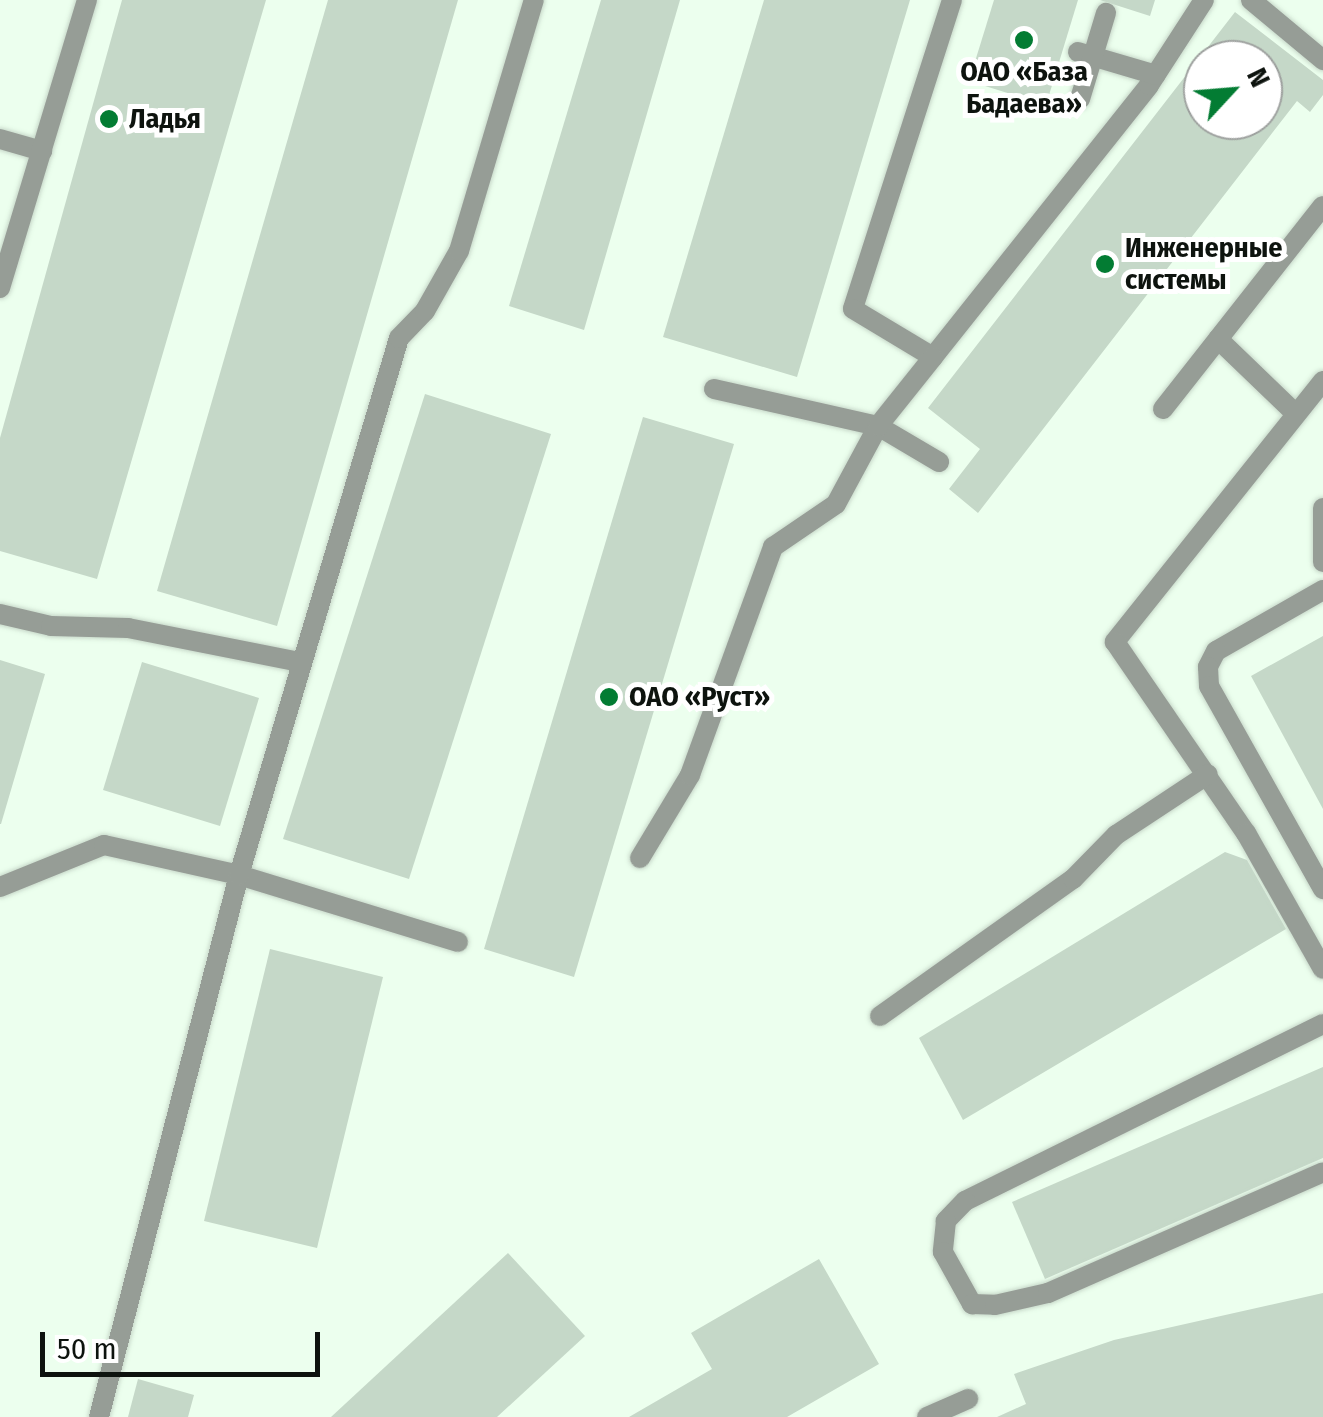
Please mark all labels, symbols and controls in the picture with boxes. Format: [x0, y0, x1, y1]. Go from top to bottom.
marker: ОАО «База Бадаева» [1013, 29, 1035, 51]
north arrow [1183, 40, 1283, 140]
place label: ОАО «База Бадаева» [960, 55, 1088, 121]
text: N [1240, 63, 1277, 92]
place label: Ладья [129, 102, 201, 136]
marker: Ладья [98, 108, 120, 130]
place label: Инженерные системы [1125, 231, 1282, 297]
marker: Инженерные системы [1094, 253, 1116, 275]
place label: ОАО «Руст» [629, 680, 770, 714]
marker: ОАО «Руст» [598, 686, 620, 708]
scale bar [45, 1312, 325, 1374]
text: 50 m [57, 1331, 117, 1367]

